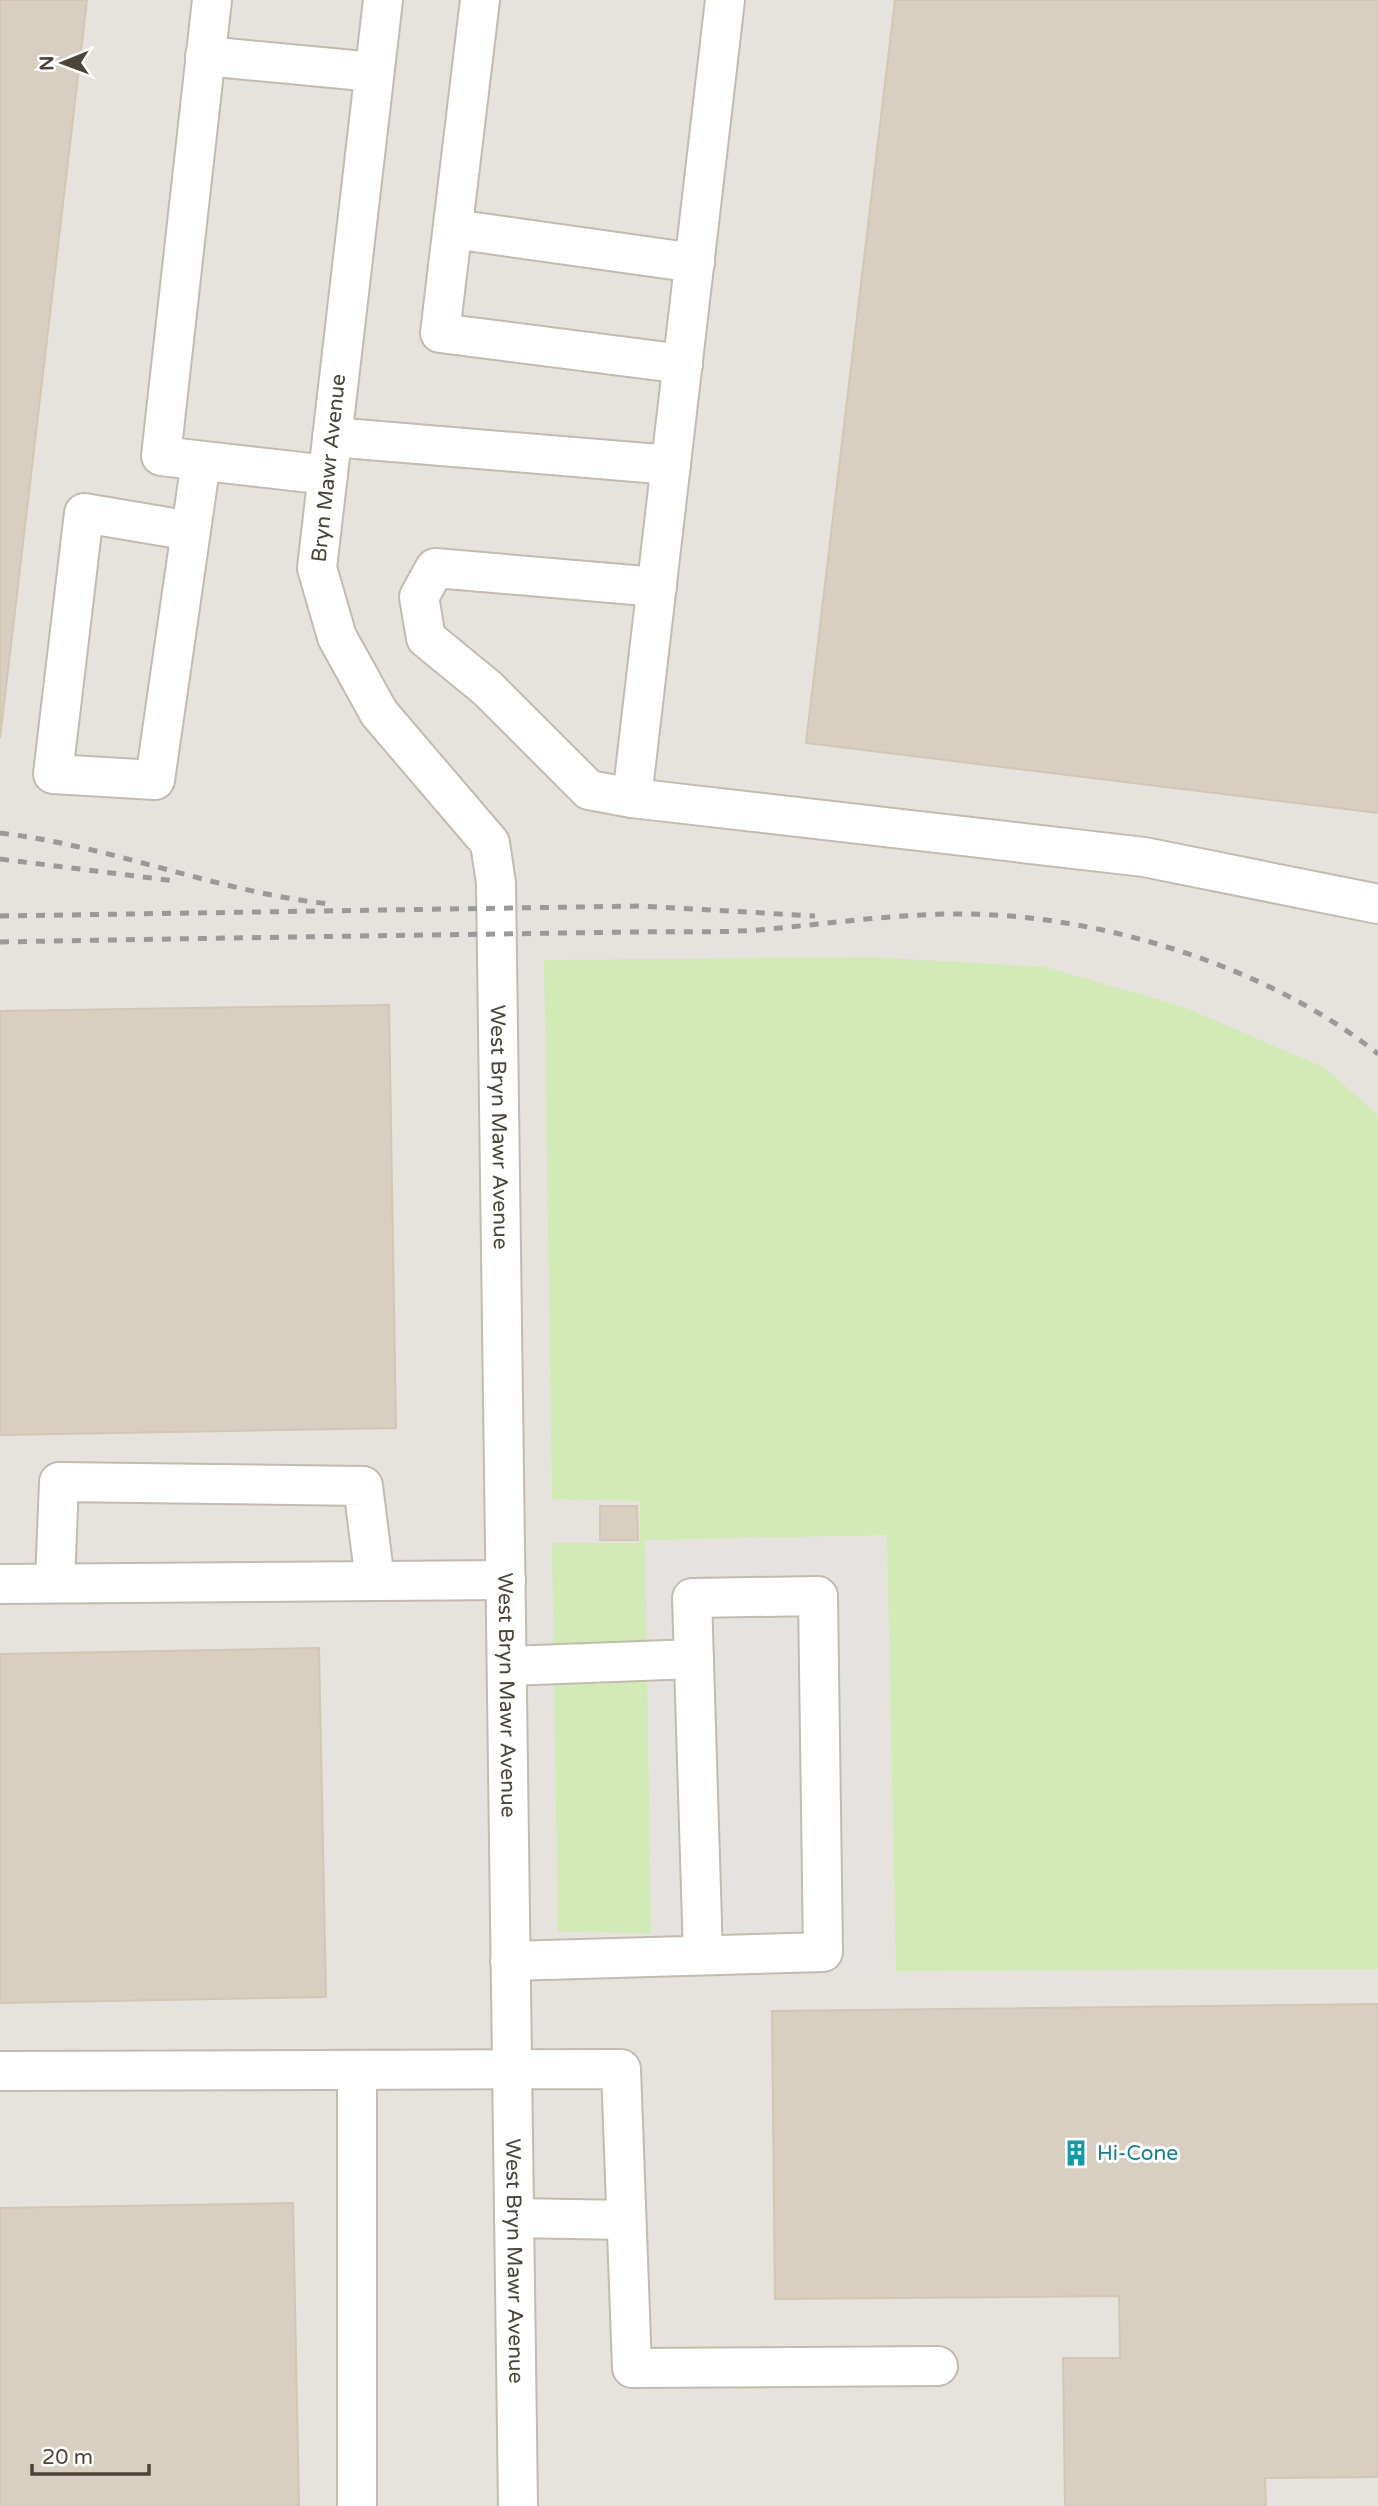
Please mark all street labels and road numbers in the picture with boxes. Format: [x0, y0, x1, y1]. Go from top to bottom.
street label: Bryn Mawr Avenue [307, 373, 351, 563]
street label: West Bryn Mawr Avenue [485, 1004, 513, 1250]
street label: West Bryn Mawr Avenue [493, 1572, 521, 1818]
street label: West Bryn Mawr Avenue [501, 2138, 529, 2384]

